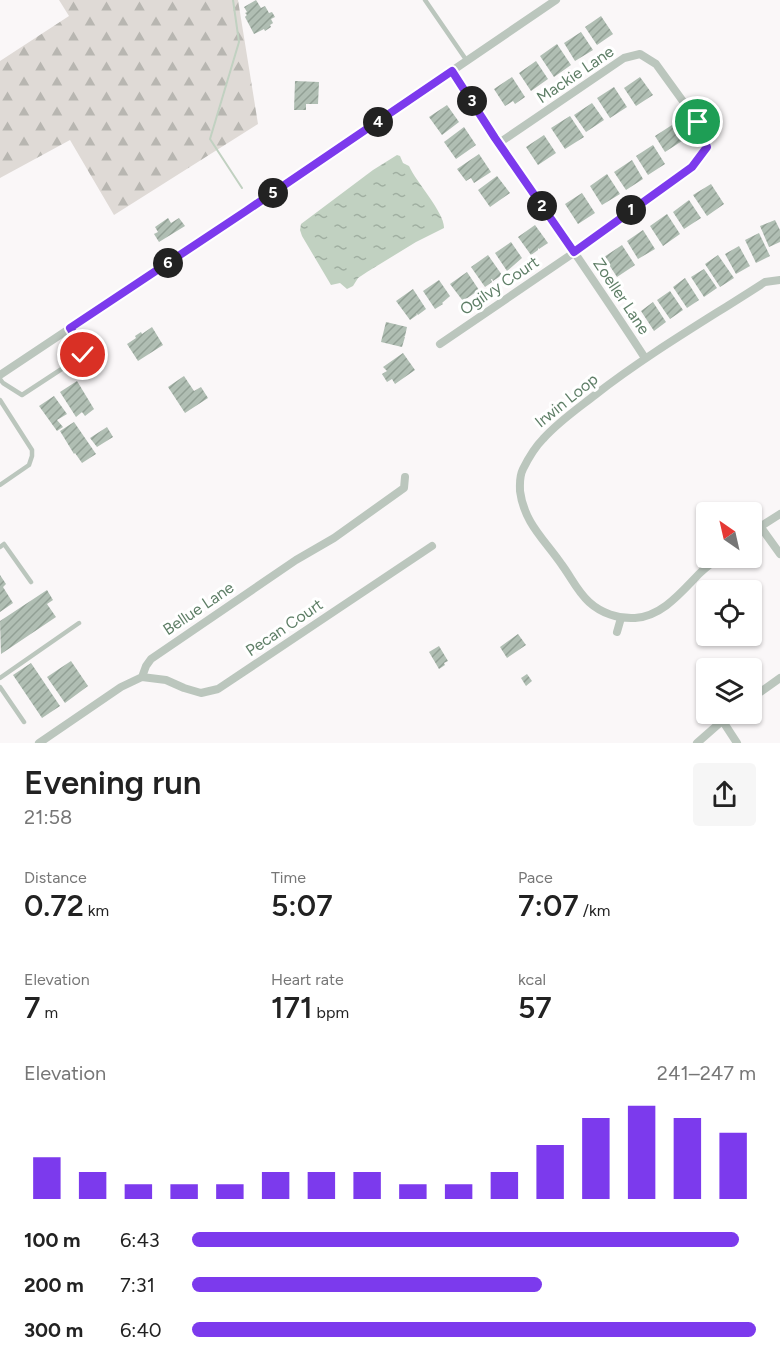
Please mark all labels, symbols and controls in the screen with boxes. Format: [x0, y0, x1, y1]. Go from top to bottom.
street label: Mackie Lane [533, 42, 618, 107]
pin: 3 [457, 86, 487, 116]
text: 3 [468, 91, 476, 110]
pin [672, 96, 723, 147]
icon: arrive [681, 105, 714, 138]
pin: 4 [363, 107, 393, 137]
text: 4 [373, 112, 383, 131]
pin: 5 [258, 178, 288, 208]
text: 5 [268, 183, 278, 202]
pin: 2 [527, 191, 557, 221]
pin: 1 [616, 195, 646, 225]
text: 2 [537, 196, 547, 215]
text: 1 [628, 200, 634, 219]
pin: 6 [153, 248, 183, 278]
street label: Ogilvy Court [456, 252, 542, 319]
text: 6 [163, 253, 173, 272]
street label: Zoeller Lane [589, 255, 654, 338]
pin [57, 329, 108, 380]
icon: check [66, 338, 99, 371]
street label: Irwin Loop [531, 369, 602, 431]
north arrow [696, 502, 762, 568]
map controls [696, 502, 762, 724]
street label: Bellue Lane [159, 578, 238, 639]
button: locate [696, 580, 762, 646]
street label: Pecan Court [242, 595, 326, 660]
button: layers [696, 658, 762, 724]
text: Evening run [24, 763, 201, 802]
button: share [693, 763, 756, 826]
text: 21:58 [24, 805, 72, 829]
text: Distance [24, 868, 87, 887]
text: Time [271, 868, 306, 887]
text: Pace [518, 868, 553, 887]
text: 0.72 [24, 887, 84, 924]
text: 5:07 [271, 887, 333, 924]
text: 7:07 [518, 887, 579, 924]
text: km [84, 901, 109, 920]
text: /km [579, 901, 610, 920]
text: Elevation [24, 970, 90, 989]
text: Heart rate [271, 970, 344, 989]
text: kcal [518, 970, 546, 989]
text: 7 [24, 989, 40, 1026]
text: 171 [271, 989, 313, 1026]
text: 57 [518, 989, 552, 1026]
text: m [40, 1003, 58, 1022]
text: bpm [313, 1003, 349, 1022]
text: Elevation [24, 1061, 106, 1085]
text: 241–247 m [657, 1061, 756, 1085]
text: 100 m [24, 1228, 81, 1252]
text: 6:43 [120, 1228, 160, 1252]
text: 200 m [24, 1273, 84, 1297]
text: 7:31 [120, 1273, 155, 1297]
text: 300 m [24, 1318, 83, 1342]
text: 6:40 [120, 1318, 162, 1342]

